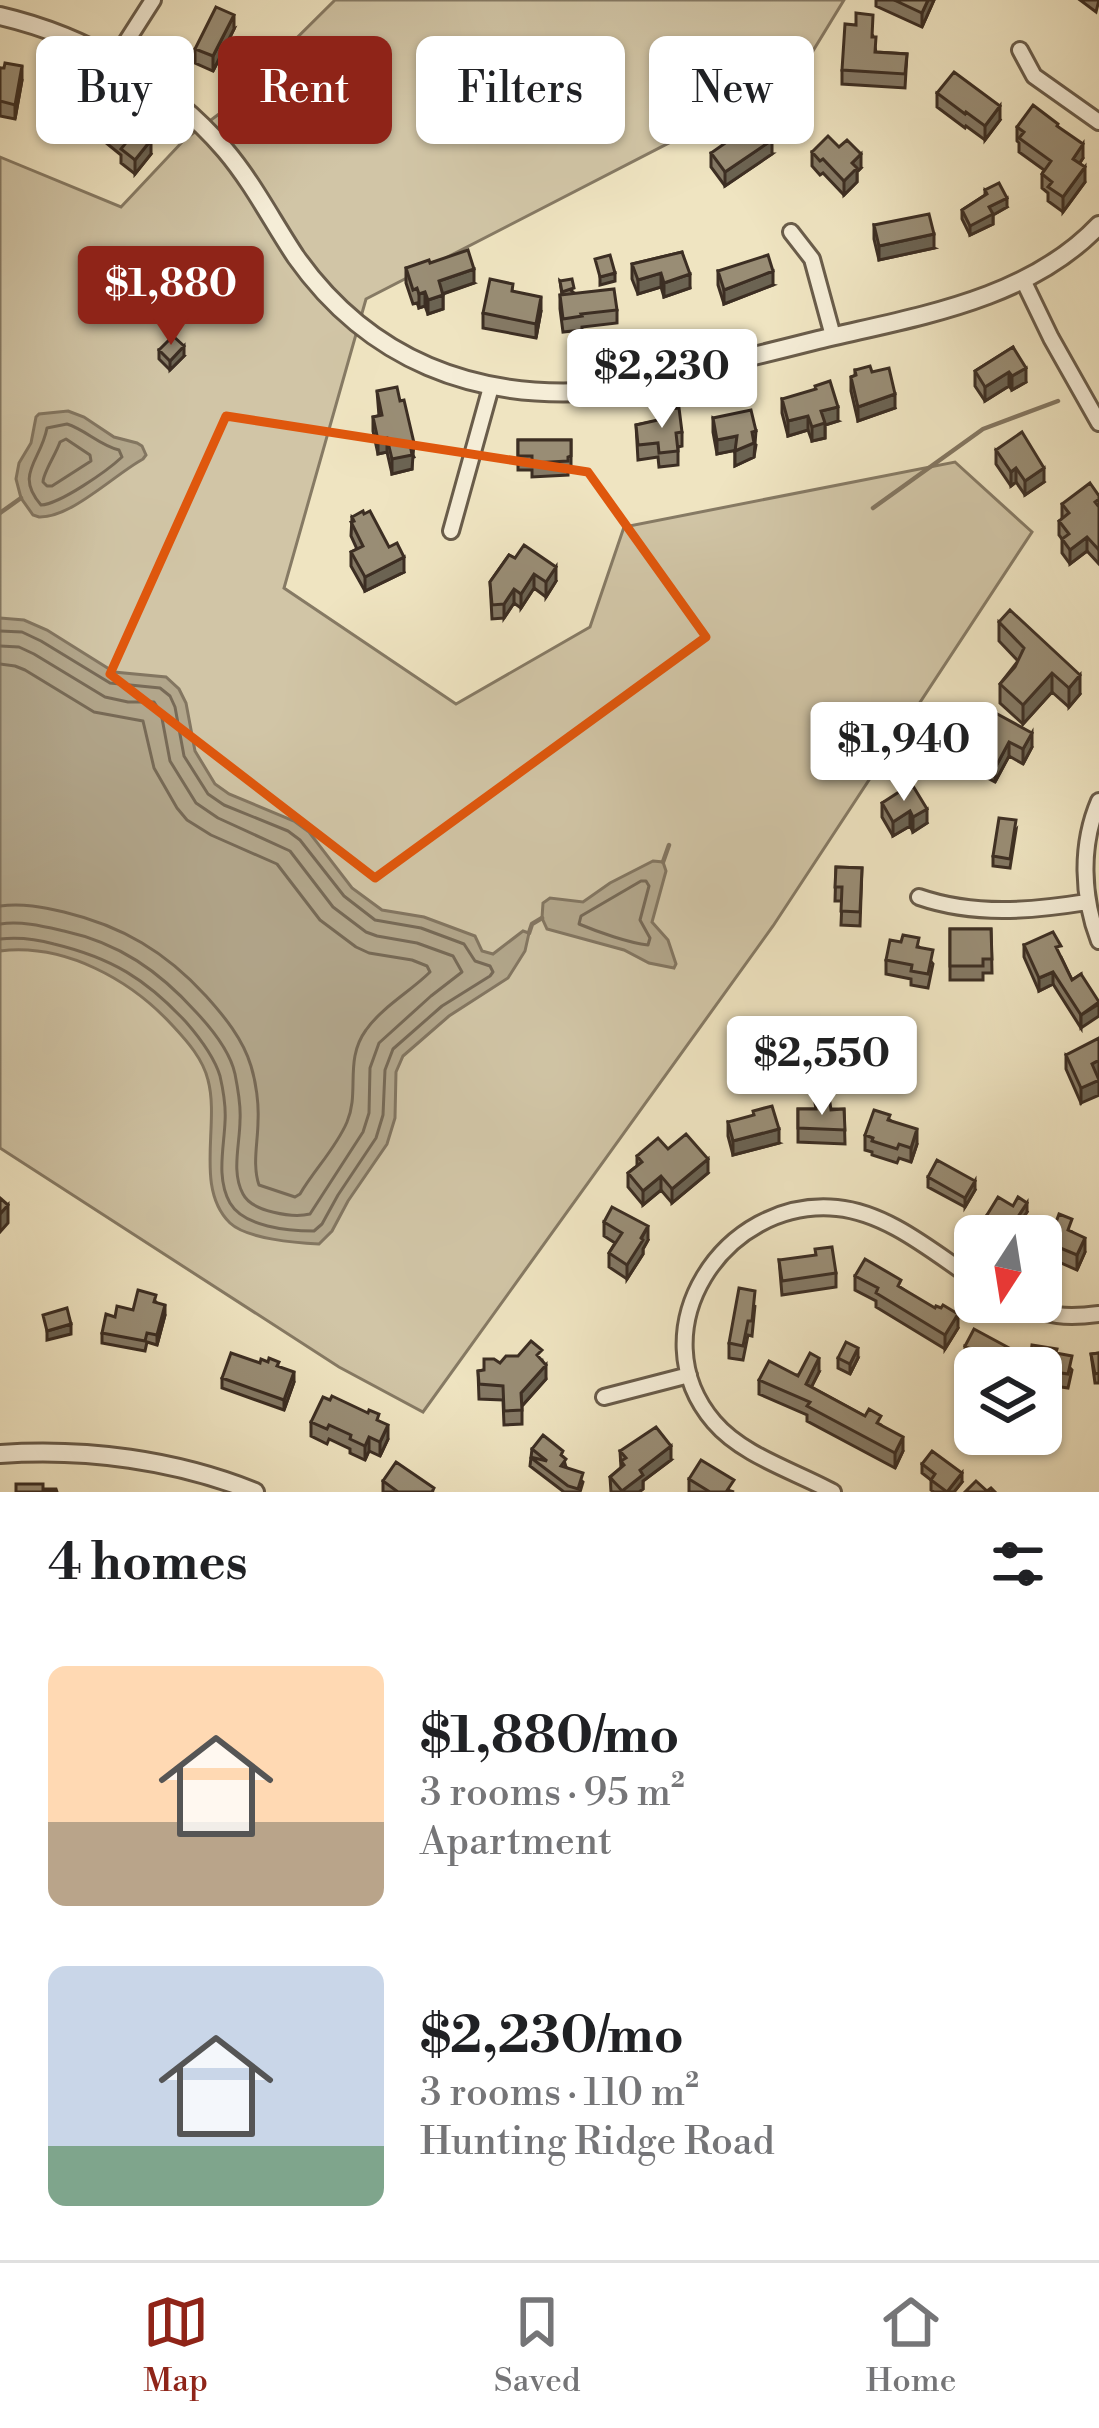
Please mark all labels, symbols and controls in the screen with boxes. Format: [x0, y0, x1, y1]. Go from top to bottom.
chip: Buy [36, 36, 194, 144]
chip: Rent [218, 36, 392, 144]
chip: Filters [416, 36, 625, 144]
chip: New [649, 36, 814, 144]
pin: $1,880 [73, 246, 269, 348]
text: $1,880 [105, 260, 237, 309]
pin: $2,230 [564, 329, 760, 431]
text: $2,230 [594, 343, 730, 392]
pin: $1,940 [806, 702, 1002, 804]
text: $1,940 [838, 716, 970, 765]
pin: $2,550 [724, 1016, 920, 1118]
text: $2,550 [754, 1030, 890, 1079]
north arrow [954, 1215, 1062, 1323]
map controls [954, 1215, 1062, 1455]
button: layers [954, 1347, 1062, 1455]
icon: filters [985, 1531, 1051, 1597]
text: 4 homes [48, 1532, 248, 1596]
text: $1,880/mo [420, 1705, 679, 1769]
icon: home [144, 1714, 288, 1858]
text: 3 rooms · 95 m² [420, 1769, 685, 1818]
text: Apartment [420, 1818, 612, 1867]
text: $2,230/mo [420, 2005, 684, 2069]
icon: home [144, 2014, 288, 2158]
text: 3 rooms · 110 m² [420, 2069, 699, 2118]
text: Hunting Ridge Road [420, 2118, 775, 2167]
tab: Map [143, 2289, 209, 2402]
tab: Saved [494, 2289, 581, 2402]
tab: Home [866, 2289, 956, 2402]

